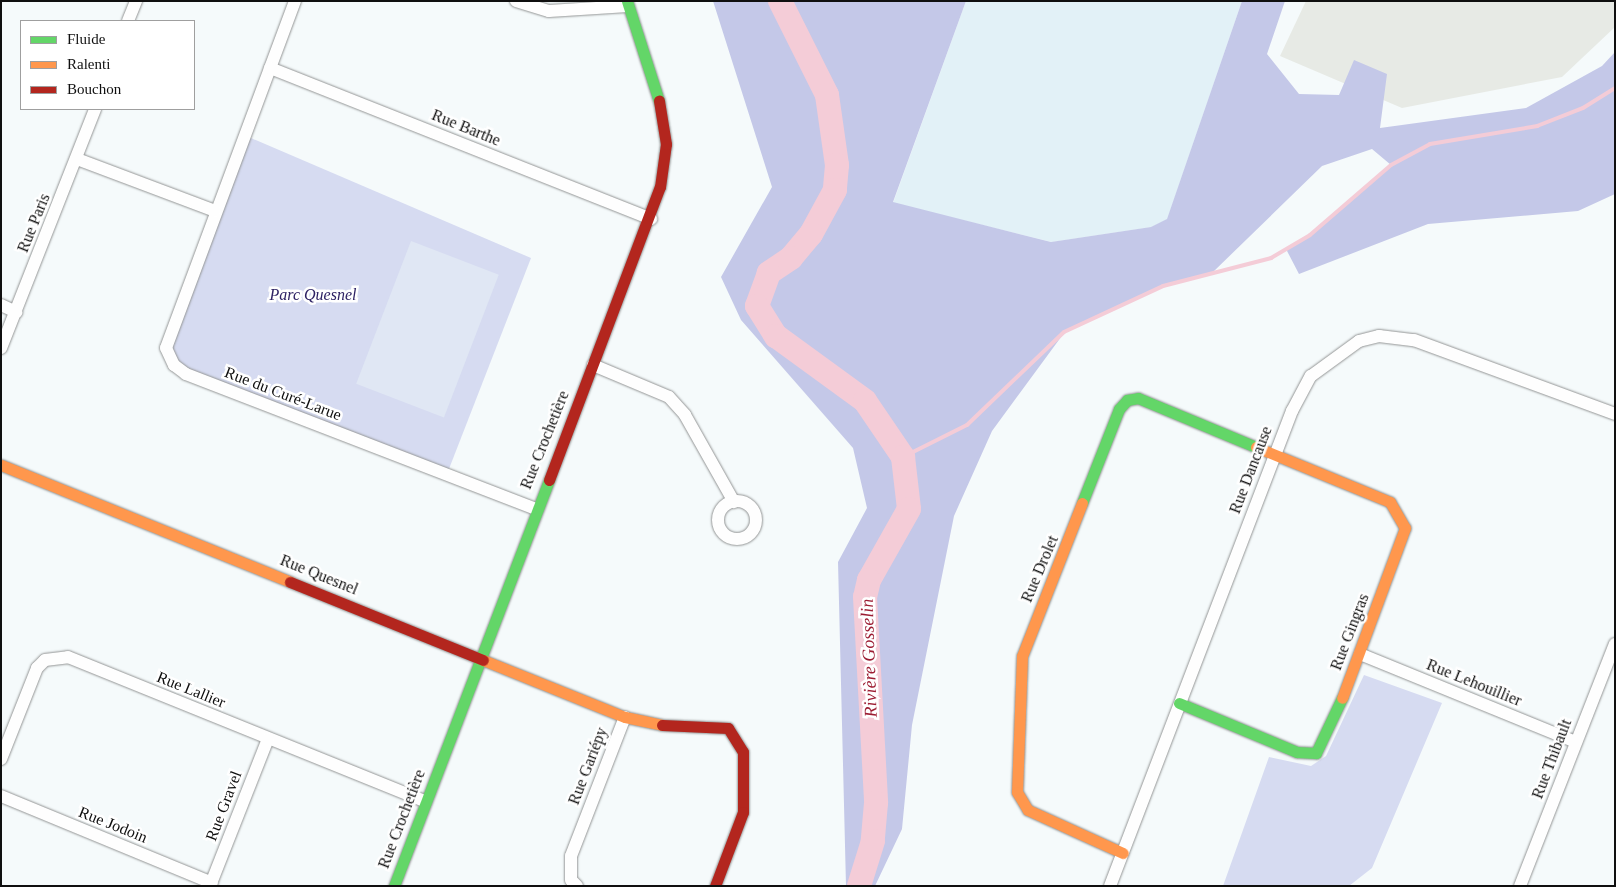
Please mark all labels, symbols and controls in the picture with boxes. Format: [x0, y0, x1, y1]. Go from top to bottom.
legend [20, 20, 195, 110]
text: Fluide [67, 31, 105, 47]
text: Ralenti [67, 56, 110, 72]
text: Bouchon [67, 81, 121, 97]
street label: Rue Barthe [429, 106, 503, 150]
street label: Rue Paris [14, 191, 54, 255]
park label: Parc Quesnel [270, 285, 356, 305]
street label: Rue du Curé-Larue [222, 363, 344, 425]
street label: Rue Crochetière [517, 388, 573, 492]
street label: Rue Dancause [1226, 424, 1276, 516]
street label: Rue Drolet [1017, 533, 1063, 605]
street label: Rue Quesnel [277, 551, 361, 599]
street label: Rue Gingras [1327, 591, 1373, 673]
water label: Rivière Gosselin [856, 598, 882, 718]
street label: Rue Lehouillier [1424, 655, 1524, 711]
street label: Rue Lallier [154, 668, 228, 712]
street label: Rue Thibault [1528, 716, 1576, 802]
street label: Rue Gariépy [564, 725, 612, 807]
street label: Rue Crochetière [374, 767, 430, 871]
street label: Rue Gravel [202, 768, 246, 844]
street label: Rue Jodoin [76, 803, 150, 847]

